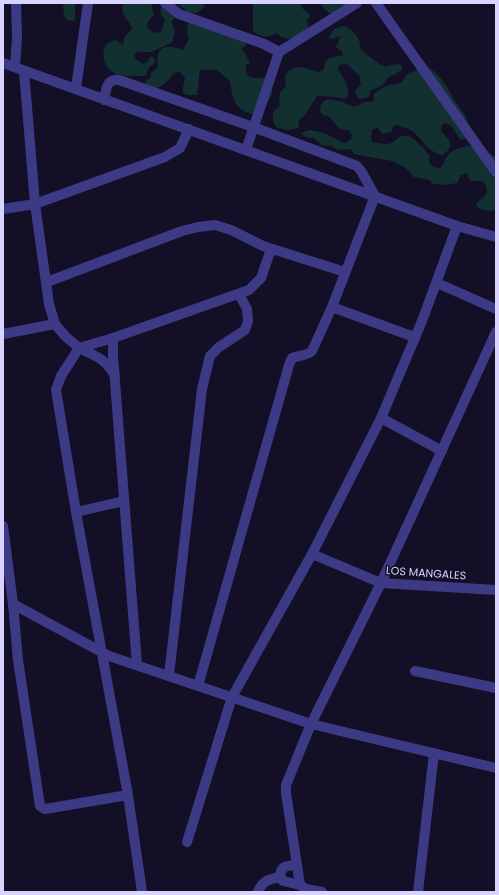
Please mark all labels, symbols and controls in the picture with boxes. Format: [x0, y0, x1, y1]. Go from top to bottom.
street label: LOS MANGALES [386, 565, 466, 583]

